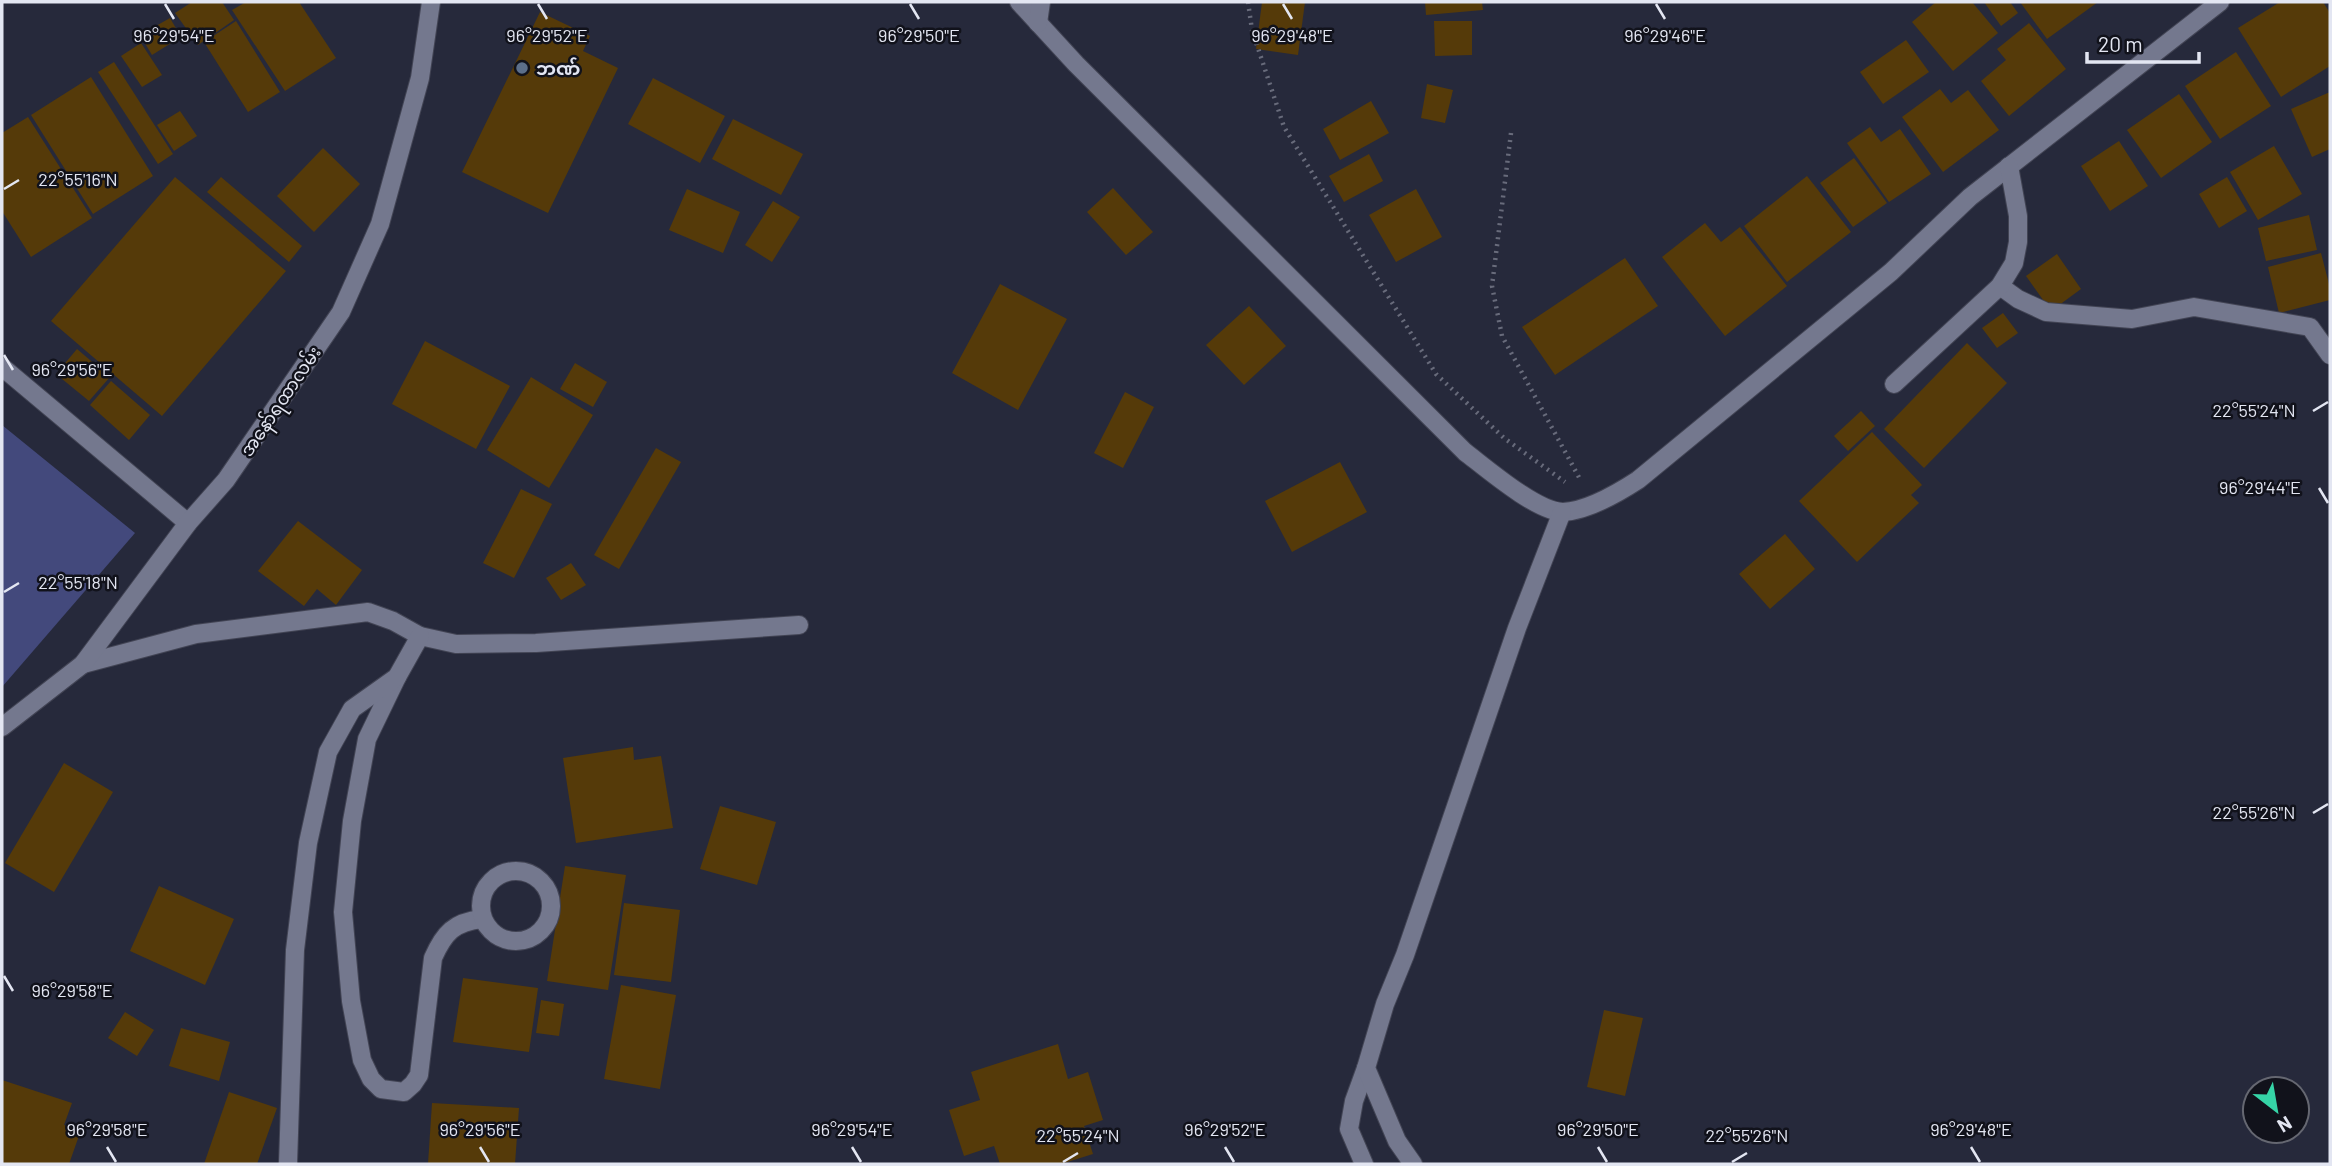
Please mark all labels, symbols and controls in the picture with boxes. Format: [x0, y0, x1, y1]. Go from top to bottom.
scale bar [2087, 21, 2199, 65]
text: 96°29'54"E [133, 24, 215, 46]
text: 96°29'52"E [506, 24, 588, 46]
text: 96°29'50"E [878, 24, 960, 46]
text: 96°29'48"E [1251, 24, 1333, 46]
text: 96°29'46"E [1624, 24, 1706, 46]
text: 20 m [2098, 31, 2143, 56]
place label: ဘဏ် [536, 57, 580, 79]
marker: ဘဏ် [514, 60, 530, 76]
text: 22°55'16"N [38, 168, 118, 190]
street label: အ‌နော်‌ရထာလမ်း [234, 341, 329, 463]
text: 96°29'56"E [31, 358, 113, 380]
text: 22°55'24"N [2212, 399, 2296, 421]
text: 96°29'44"E [2219, 476, 2301, 498]
text: 22°55'18"N [38, 571, 118, 593]
text: 22°55'26"N [2213, 801, 2295, 823]
text: 96°29'58"E [31, 979, 113, 1001]
north arrow [2241, 1075, 2311, 1145]
text: N [2274, 1112, 2296, 1138]
text: 96°29'58"E [66, 1118, 148, 1140]
text: 96°29'56"E [439, 1118, 521, 1140]
text: 96°29'54"E [811, 1118, 893, 1140]
text: 96°29'52"E [1184, 1118, 1266, 1140]
text: 96°29'50"E [1557, 1118, 1639, 1140]
text: 96°29'48"E [1930, 1118, 2012, 1140]
text: 22°55'24"N [1036, 1124, 1120, 1146]
text: 22°55'26"N [1706, 1124, 1788, 1146]

